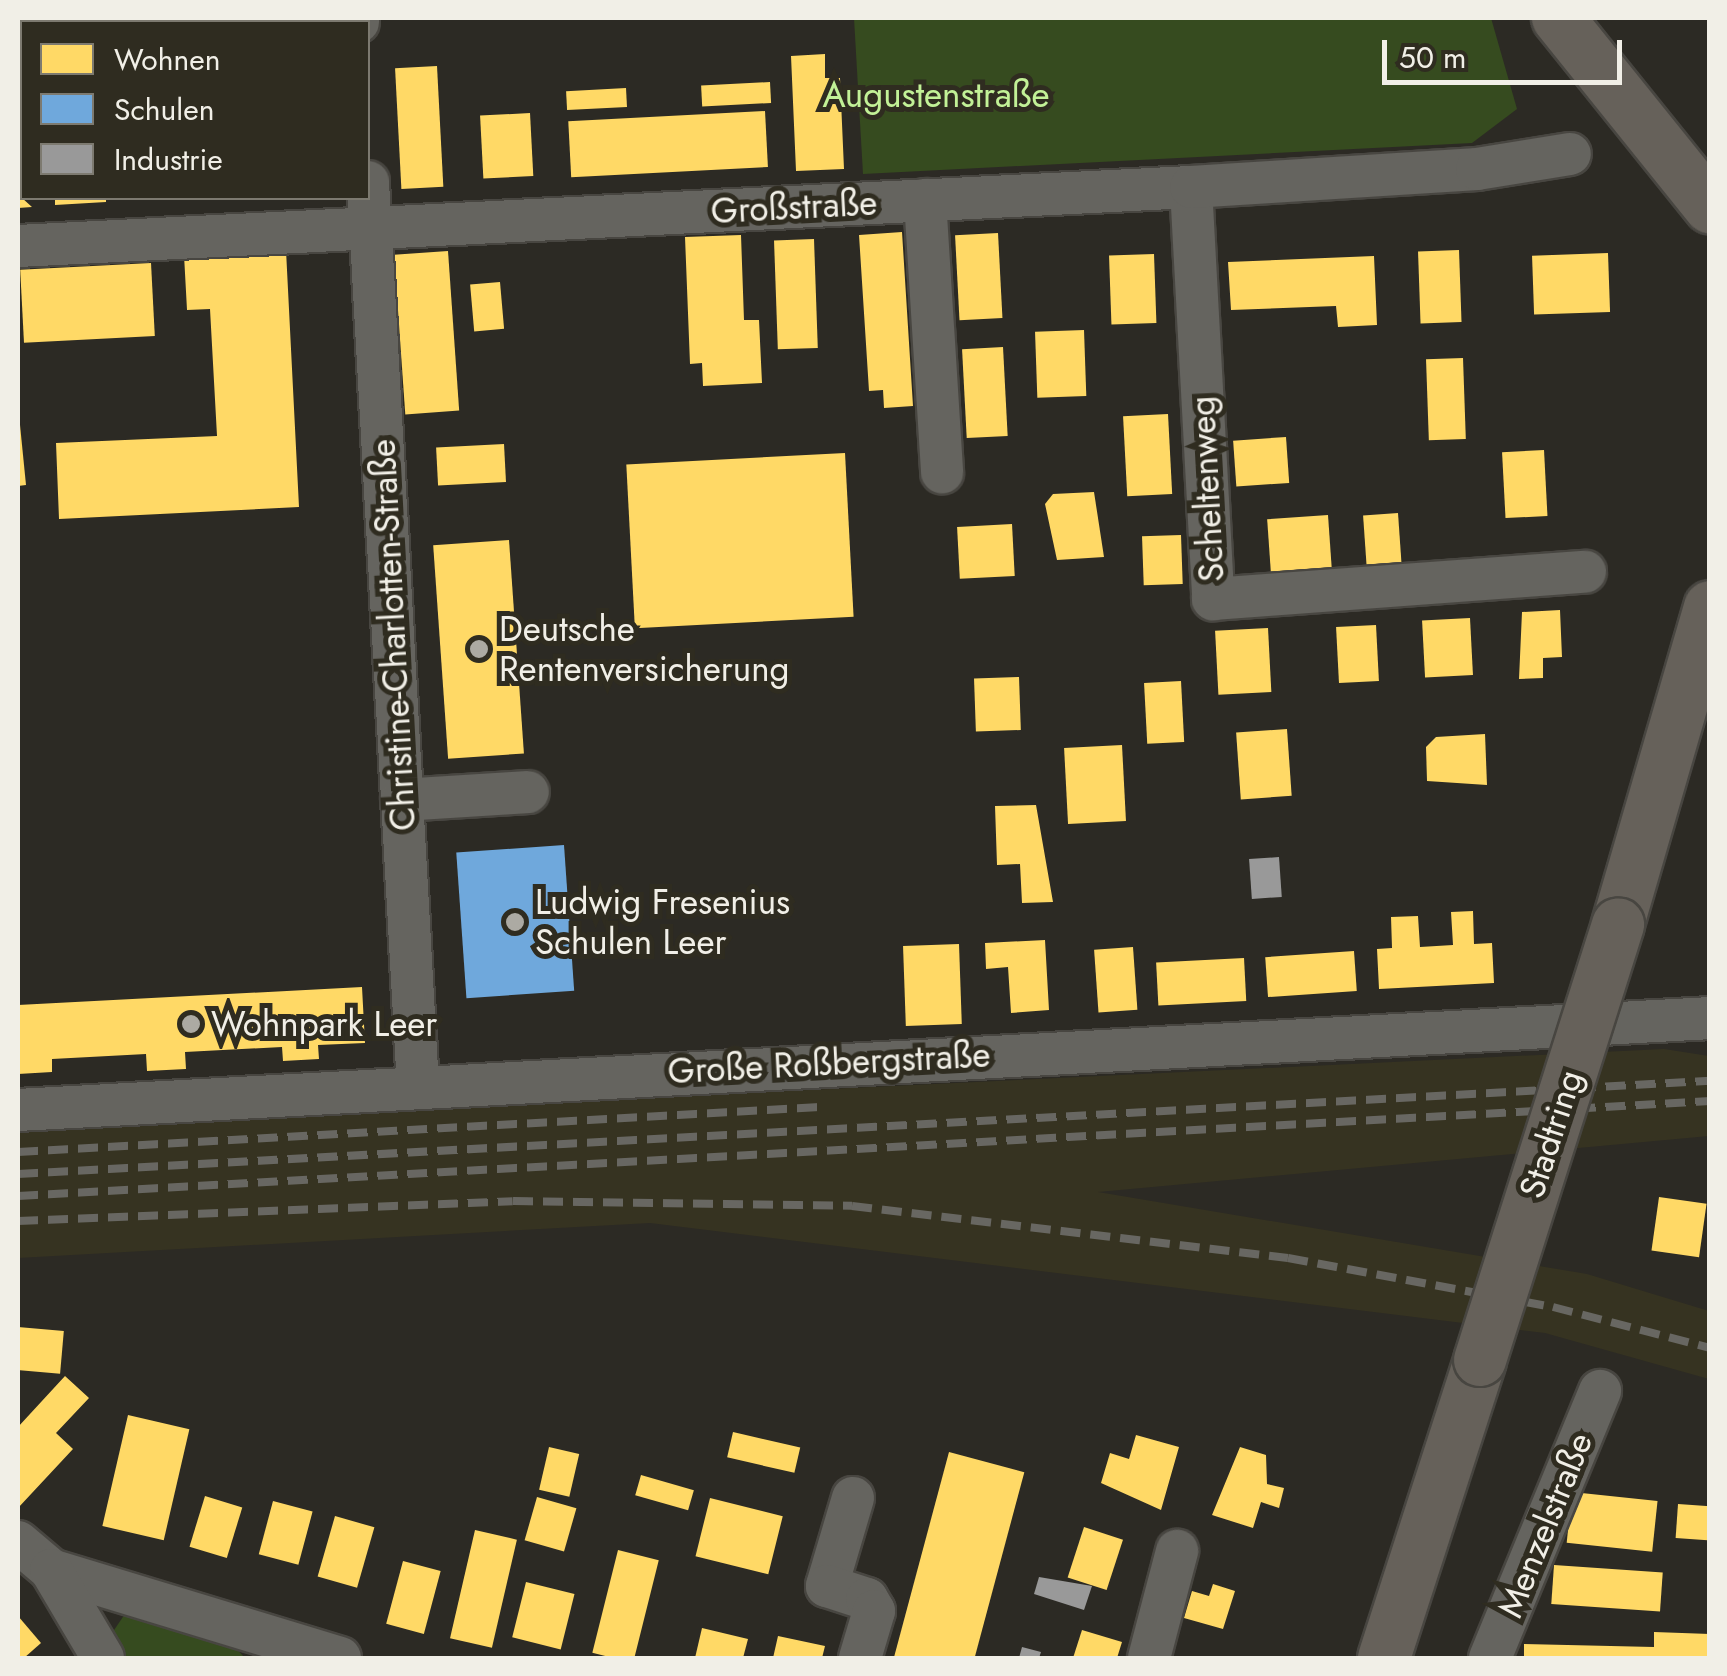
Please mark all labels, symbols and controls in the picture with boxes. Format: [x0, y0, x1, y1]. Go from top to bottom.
legend [20, 20, 370, 200]
scale bar [1387, 20, 1627, 82]
text: 50 m [1399, 36, 1466, 79]
text: Wohnen [114, 38, 220, 81]
park label: Augustenstraße [822, 74, 1050, 116]
text: Schulen [114, 88, 214, 131]
text: Industrie [114, 138, 223, 181]
street label: Großstraße [710, 182, 878, 232]
street label: Scheltenweg [1181, 395, 1233, 583]
street label: Christine-Charlotten-Straße [362, 438, 424, 832]
place label: Deutsche Rentenversicherung [499, 608, 790, 690]
marker: Deutsche Rentenversicherung [468, 638, 490, 660]
place label: Ludwig Fresenius Schulen Leer [535, 881, 790, 963]
marker: Ludwig Fresenius Schulen Leer [504, 911, 526, 933]
place label: Wohnpark Leer [211, 1003, 437, 1045]
marker: Wohnpark Leer [180, 1013, 202, 1035]
street label: Große Roßbergstraße [667, 1034, 991, 1092]
street label: Stadtring [1511, 1065, 1591, 1203]
street label: Menzelstraße [1489, 1426, 1601, 1624]

